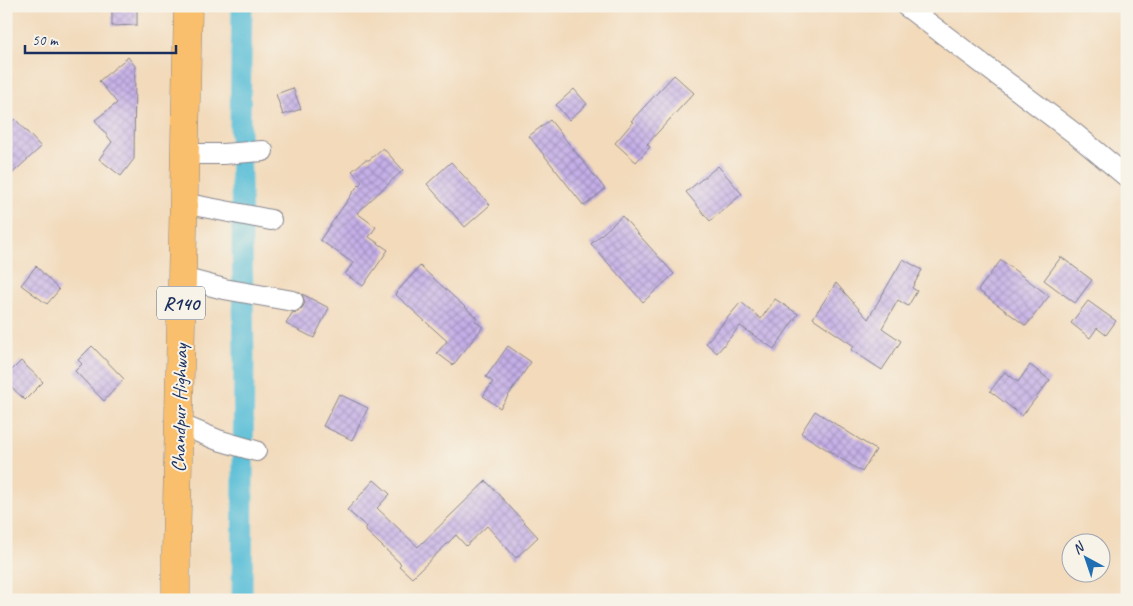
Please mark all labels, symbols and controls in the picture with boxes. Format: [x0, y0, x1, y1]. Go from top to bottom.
scale bar [25, 22, 176, 54]
text: 50 m [32, 31, 59, 50]
road number: R140 [157, 286, 205, 320]
street label: Chandpur Highway [166, 341, 193, 473]
north arrow [1060, 534, 1110, 584]
text: N [1069, 538, 1089, 558]

